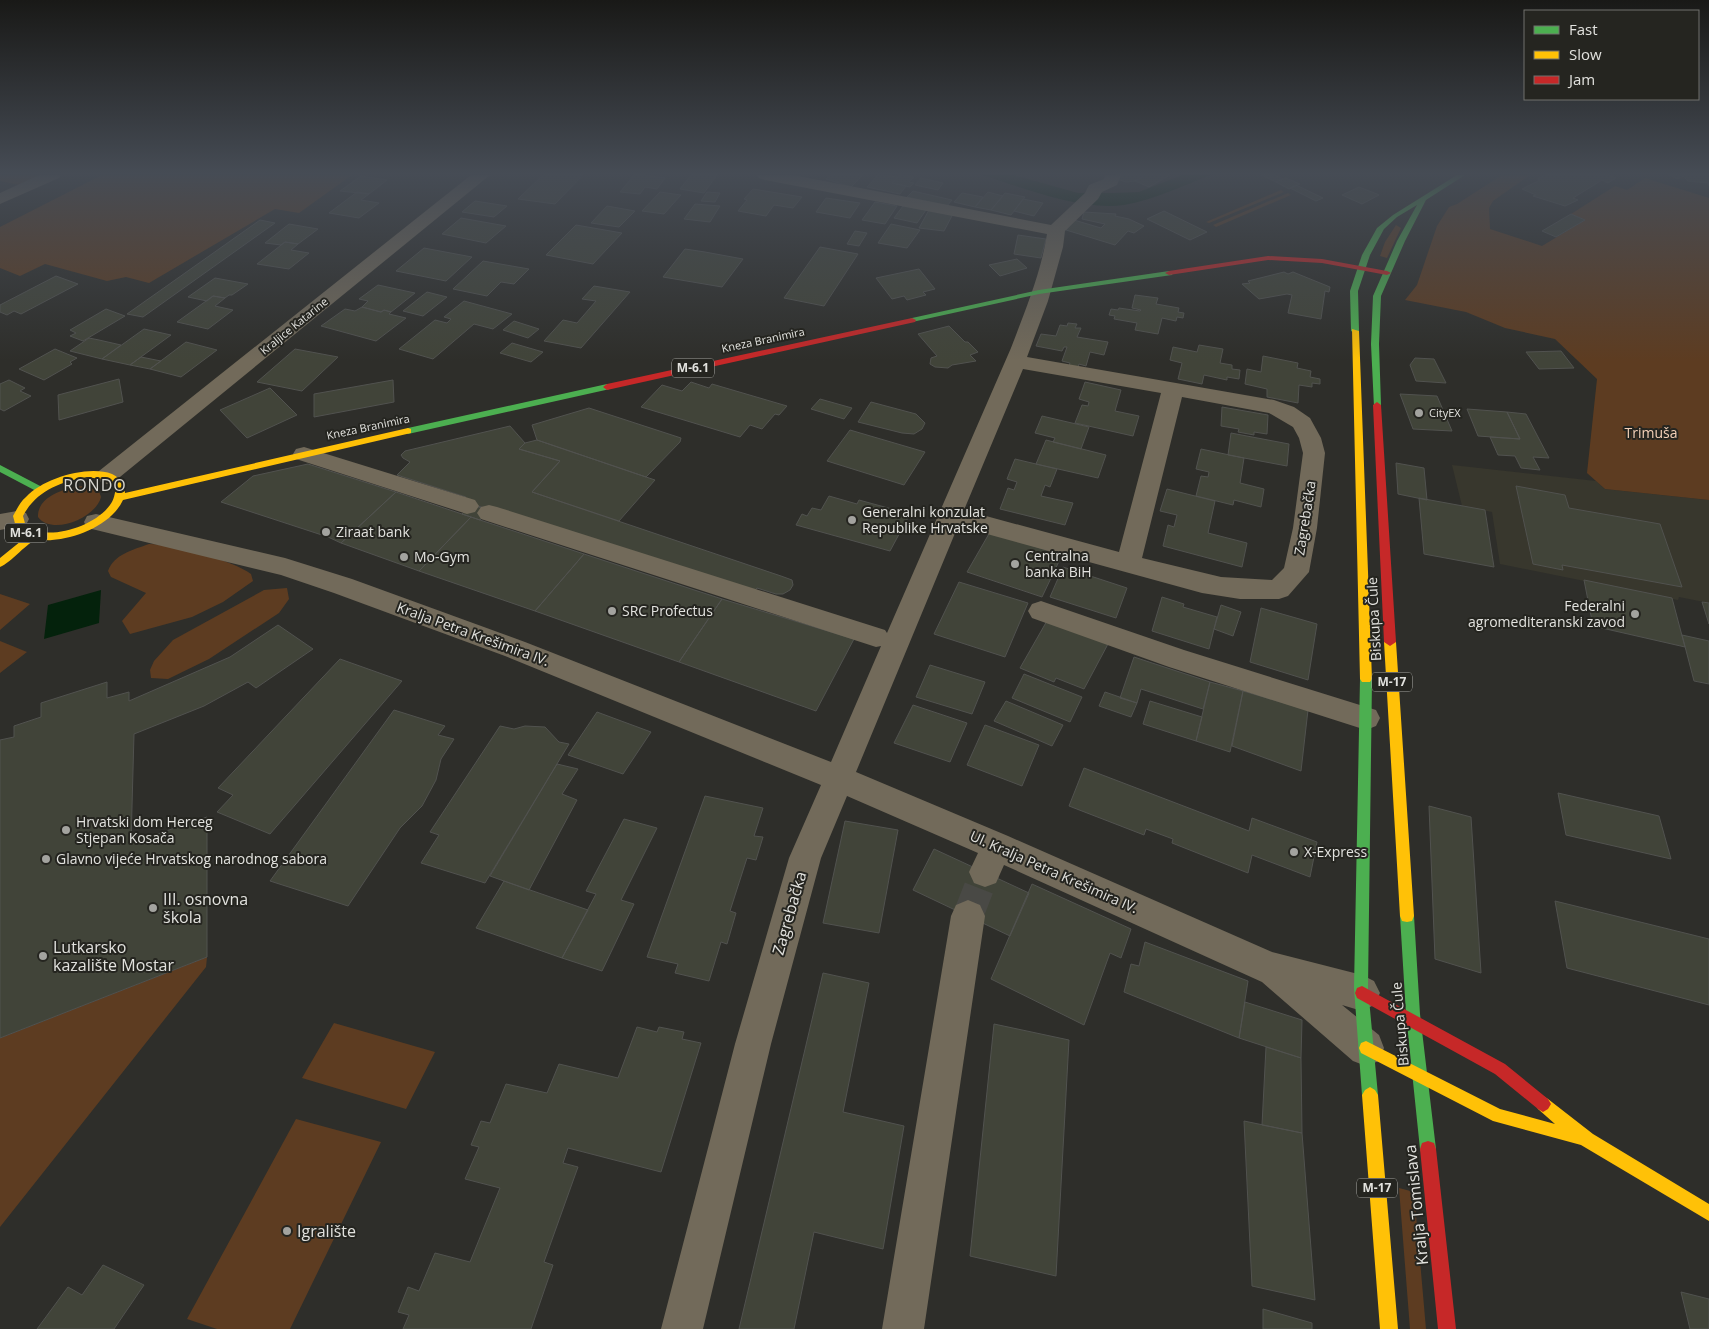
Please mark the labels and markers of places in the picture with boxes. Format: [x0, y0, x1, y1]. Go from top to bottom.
place label: CityEX [1429, 405, 1461, 420]
marker: CityEX [1413, 407, 1425, 419]
place label: Generalni konzulat Republike Hrvatske [862, 502, 988, 537]
marker: Generalni konzulat Republike Hrvatske [846, 514, 858, 526]
place label: Ziraat bank [336, 522, 410, 541]
marker: Ziraat bank [320, 526, 332, 538]
place label: Centralna banka BiH [1025, 546, 1092, 581]
place label: Mo-Gym [414, 547, 470, 566]
marker: Mo-Gym [398, 551, 410, 563]
marker: Centralna banka BiH [1009, 558, 1021, 570]
place label: Federalni agromediteranski zavod [1468, 596, 1625, 631]
place label: SRC Profectus [622, 601, 713, 620]
marker: SRC Profectus [606, 605, 618, 617]
marker: Federalni agromediteranski zavod [1629, 608, 1641, 620]
place label: Hrvatski dom Herceg Stjepan Kosača [76, 812, 213, 847]
marker: Hrvatski dom Herceg Stjepan Kosača [60, 824, 72, 836]
place label: X-Express [1304, 842, 1368, 861]
marker: X-Express [1288, 846, 1300, 858]
place label: Glavno vijeće Hrvatskog narodnog sabora [56, 849, 327, 868]
marker: Glavno vijeće Hrvatskog narodnog sabora [40, 853, 52, 865]
place label: III. osnovna škola [163, 888, 248, 928]
marker: III. osnovna škola [147, 902, 159, 914]
place label: Lutkarsko kazalište Mostar [53, 936, 174, 976]
marker: Lutkarsko kazalište Mostar [37, 950, 49, 962]
place label: Igralište [297, 1220, 356, 1242]
marker: Igralište [281, 1225, 293, 1237]

